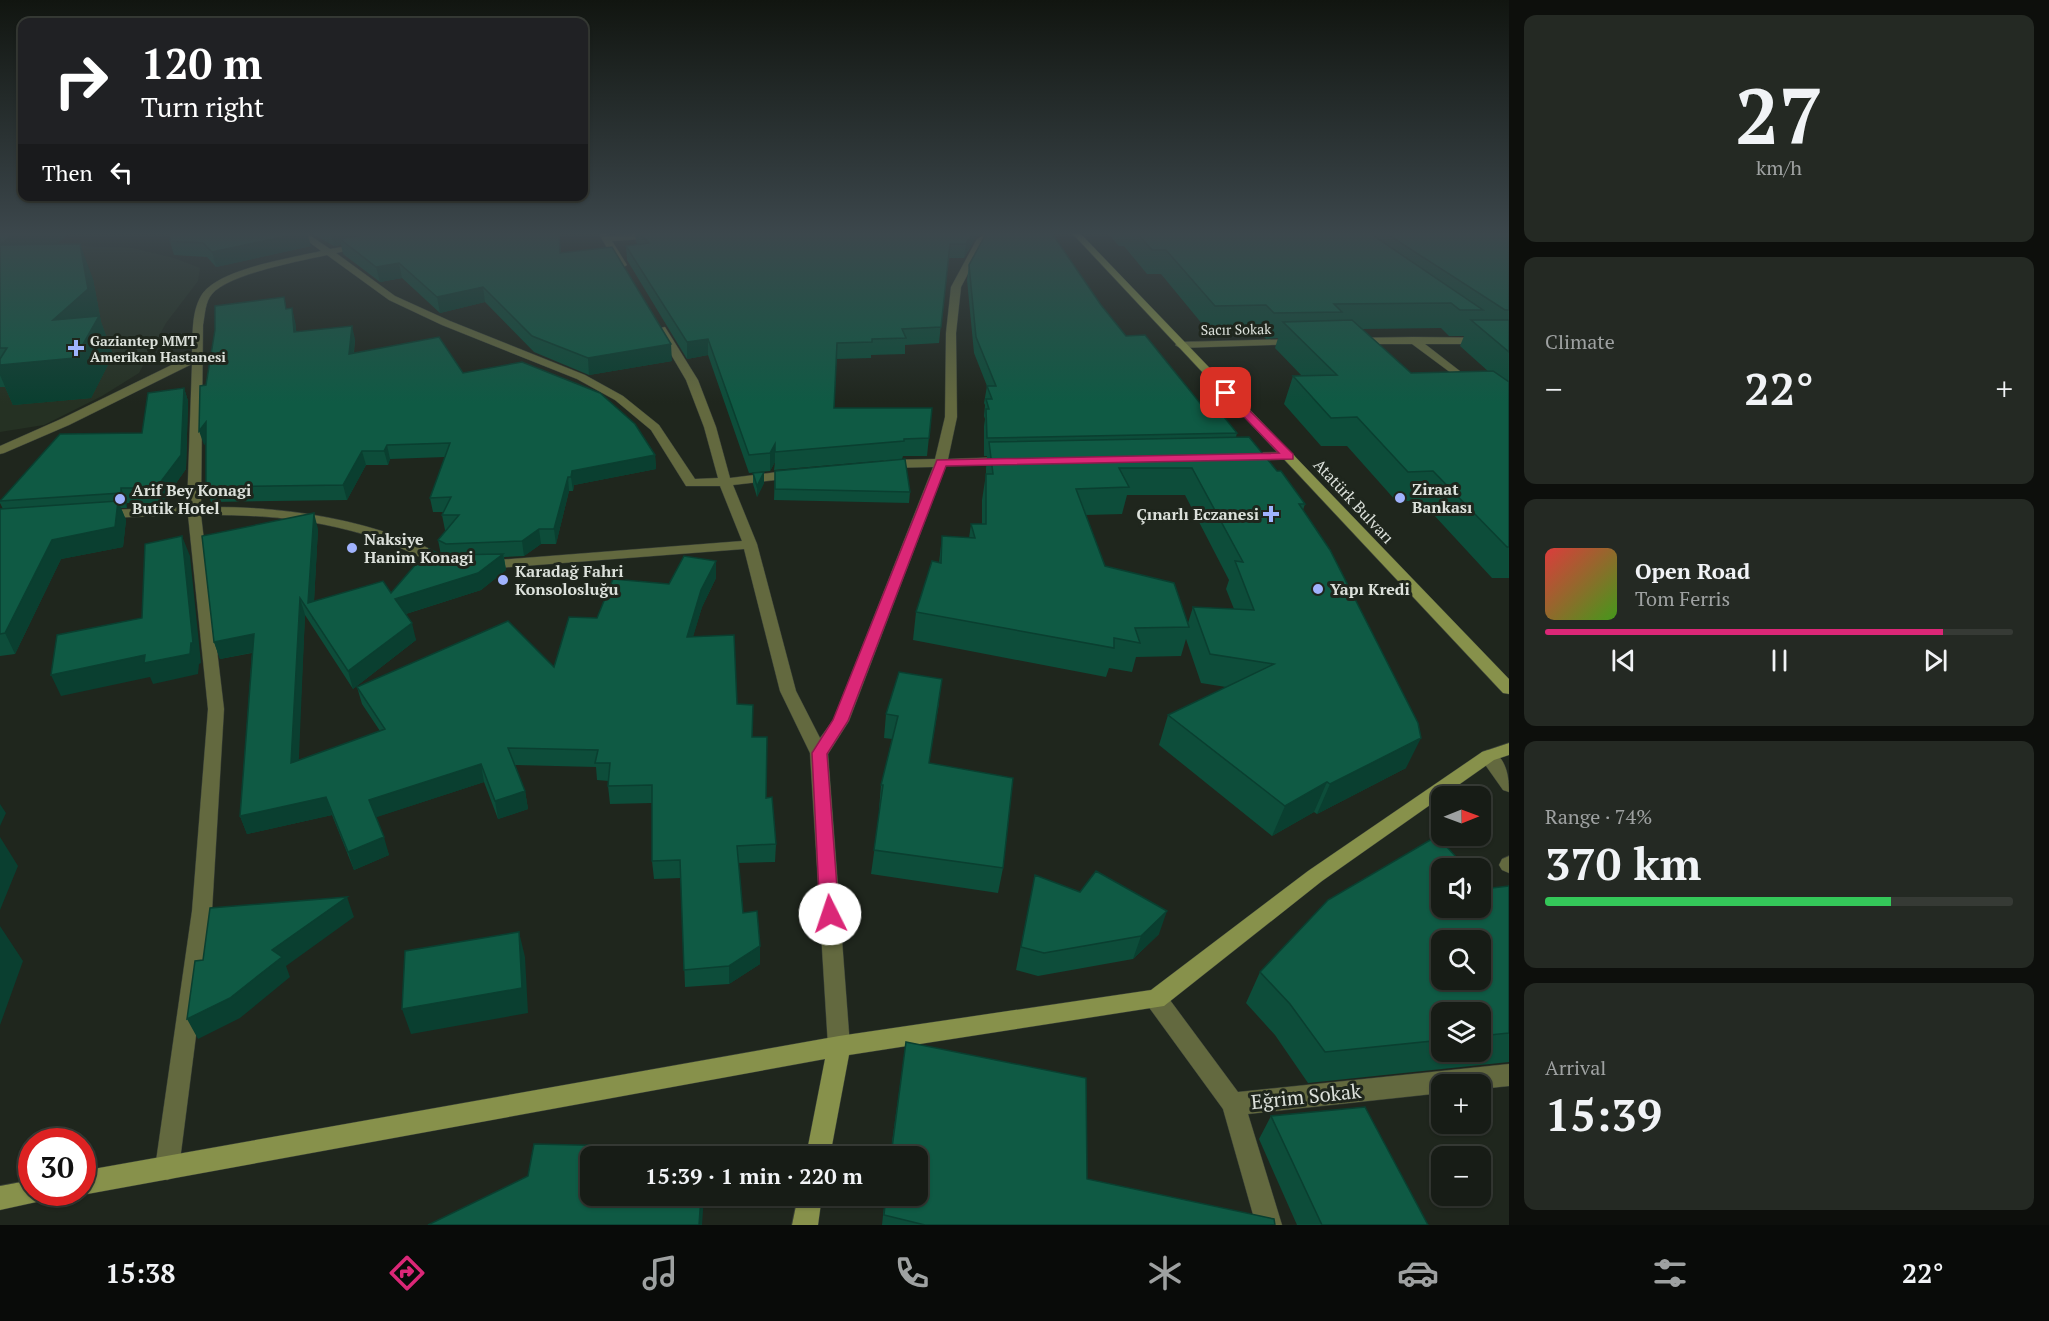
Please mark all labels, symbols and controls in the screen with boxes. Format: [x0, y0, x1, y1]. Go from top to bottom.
text: 120 m [141, 35, 262, 91]
icon: right [42, 42, 120, 120]
text: 27 [1735, 63, 1823, 166]
text: Turn right [141, 89, 264, 125]
text: km/h [1756, 154, 1802, 181]
icon: left [105, 156, 138, 189]
text: Then [42, 158, 93, 187]
street label: Sacır Sokak [1200, 319, 1272, 339]
text: Climate [1545, 328, 1615, 355]
place label: Gaziantep MMT Amerikan Hastanesi [90, 331, 226, 366]
marker: Gaziantep MMT Amerikan Hastanesi [67, 339, 85, 357]
text: 22° [1744, 358, 1814, 418]
pin [1200, 367, 1251, 418]
text: − [1545, 367, 1563, 410]
text: + [1995, 367, 2013, 410]
icon: arrive [1209, 376, 1242, 409]
street label: Atatürk Bulvarı [1309, 454, 1399, 548]
place label: Ziraat Bankası [1412, 478, 1472, 518]
place label: Arif Bey Konagi Butik Hotel [132, 479, 251, 519]
marker: Ziraat Bankası [1393, 491, 1407, 505]
marker: Arif Bey Konagi Butik Hotel [113, 492, 127, 506]
place label: Çınarlı Eczanesi [1136, 503, 1259, 525]
marker: Çınarlı Eczanesi [1264, 507, 1278, 521]
place label: Naksiye Hanim Konagi [364, 528, 474, 568]
marker: Naksiye Hanim Konagi [345, 541, 359, 555]
text: Open Road [1635, 556, 1750, 585]
place label: Karadağ Fahri Konsolosluğu [515, 560, 623, 600]
marker: Karadağ Fahri Konsolosluğu [496, 573, 510, 587]
place label: Yapı Kredi [1330, 578, 1410, 600]
marker: Yapı Kredi [1311, 582, 1325, 596]
text: Tom Ferris [1635, 585, 1730, 612]
icon: previous [1607, 644, 1640, 677]
icon: pause [1763, 644, 1796, 677]
icon: next [1919, 644, 1952, 677]
north arrow [1431, 786, 1491, 846]
map controls [1431, 786, 1491, 1206]
text: Range · 74% [1545, 803, 1652, 830]
text: 370 km [1545, 833, 1701, 893]
button: sound [1431, 858, 1491, 918]
position arrow [798, 882, 862, 946]
button: search [1431, 930, 1491, 990]
button: layers [1431, 1002, 1491, 1062]
text: Arrival [1545, 1054, 1606, 1081]
button: + [1431, 1074, 1491, 1134]
street label: Eğrim Sokak [1250, 1077, 1363, 1115]
text: 15:39 [1545, 1084, 1662, 1144]
speed limit sign: 30 [18, 1128, 96, 1206]
button: − [1431, 1146, 1491, 1206]
text: 15:39 · 1 min · 220 m [645, 1161, 863, 1190]
icon: directions [386, 1252, 428, 1294]
icon: music [639, 1252, 681, 1294]
icon: phone [891, 1252, 933, 1294]
icon: climate [1144, 1252, 1186, 1294]
icon: car [1397, 1252, 1439, 1294]
icon: filters [1649, 1252, 1691, 1294]
text: 15:38 [105, 1255, 176, 1291]
text: 22° [1902, 1255, 1944, 1291]

